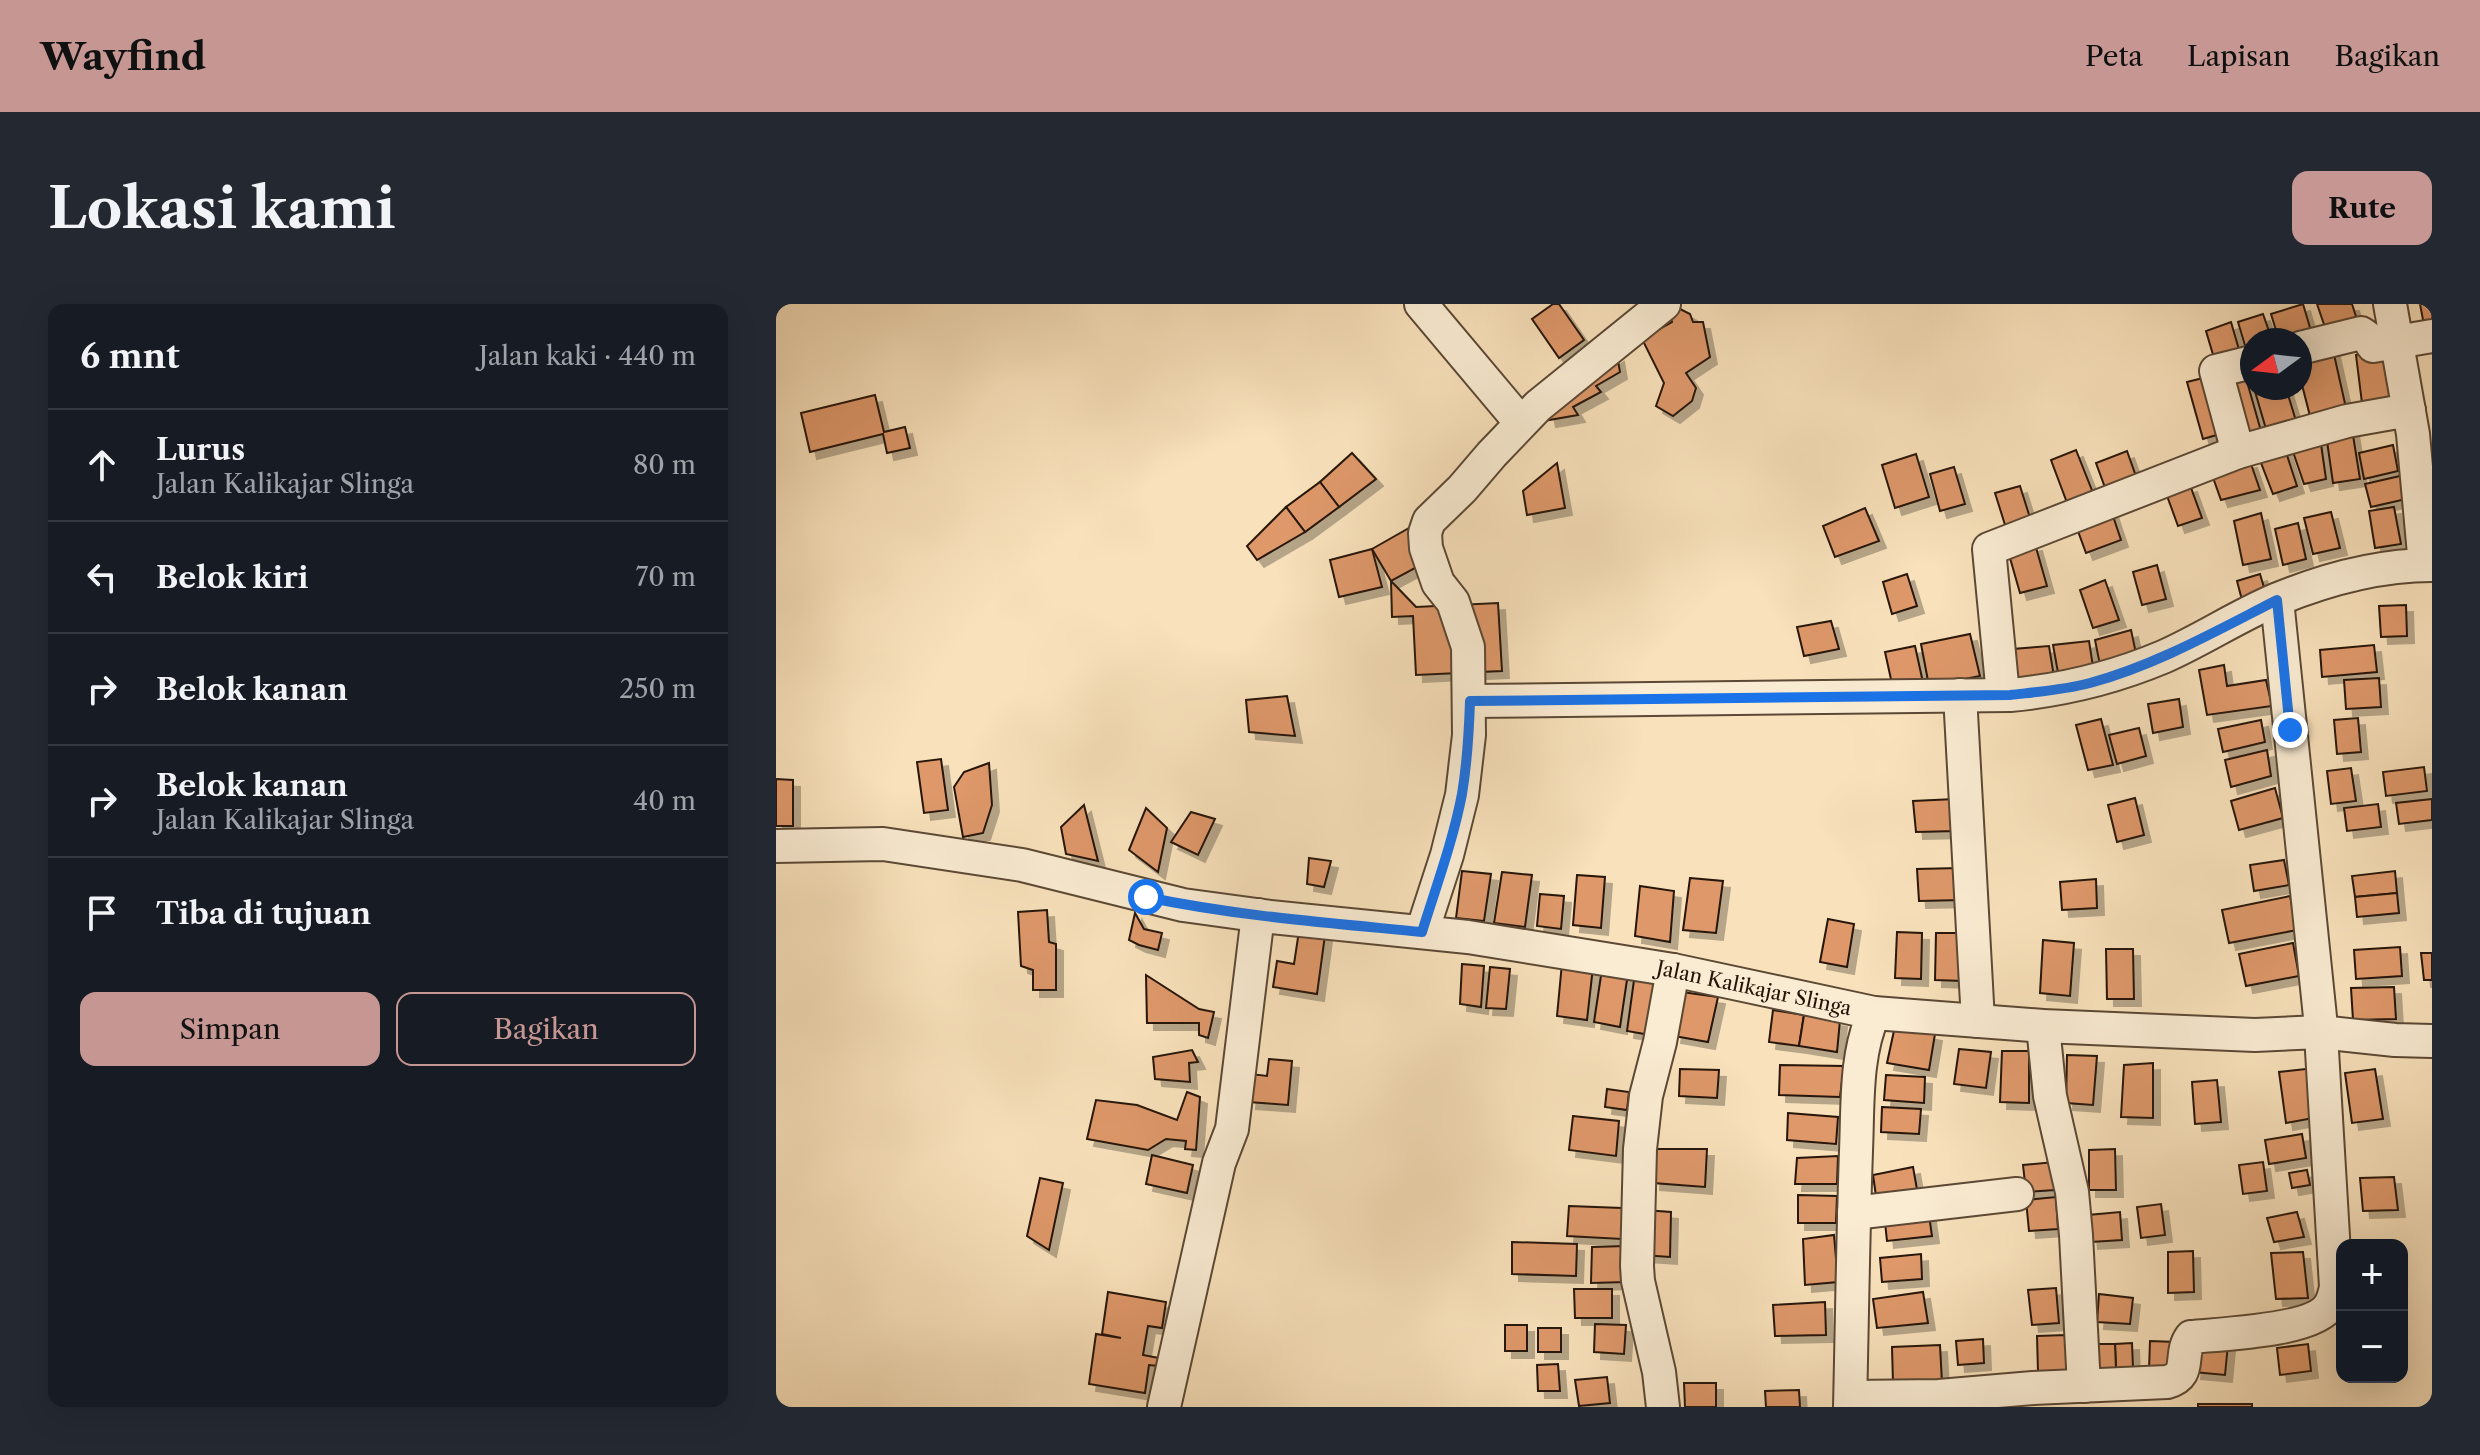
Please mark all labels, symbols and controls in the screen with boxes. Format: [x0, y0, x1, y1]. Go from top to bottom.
text: Wayfind [40, 33, 206, 80]
text: Peta [2085, 39, 2143, 73]
text: Lapisan [2187, 39, 2290, 73]
text: Bagikan [2334, 39, 2440, 73]
button: Rute [2292, 171, 2432, 245]
text: Lokasi kami [48, 174, 395, 243]
north arrow [2240, 328, 2312, 400]
text: 6 mnt [80, 335, 180, 377]
text: Jalan kaki · 440 m [479, 340, 696, 372]
text: Lurus [156, 431, 245, 468]
icon: ahead [80, 443, 124, 487]
text: 80 m [633, 449, 696, 481]
text: Jalan Kalikajar Slinga [156, 468, 414, 500]
icon: left [80, 555, 124, 599]
text: Belok kiri [156, 559, 308, 596]
text: 70 m [636, 561, 696, 593]
icon: right [80, 667, 124, 711]
text: Belok kanan [156, 671, 348, 708]
text: 250 m [619, 673, 696, 705]
route end [2272, 712, 2308, 748]
text: Belok kanan [156, 767, 348, 804]
icon: right [80, 779, 124, 823]
text: 40 m [633, 785, 696, 817]
text: Jalan Kalikajar Slinga [156, 804, 414, 836]
route start [1128, 879, 1164, 915]
icon: arrive [80, 891, 124, 935]
text: Tiba di tujuan [156, 895, 371, 932]
street label: Jalan Kalikajar Slinga [1651, 955, 1854, 1020]
button: Simpan [80, 992, 380, 1066]
button: Bagikan [396, 992, 696, 1066]
map controls [2336, 1239, 2408, 1383]
button: + [2336, 1239, 2408, 1311]
button: − [2336, 1311, 2408, 1383]

